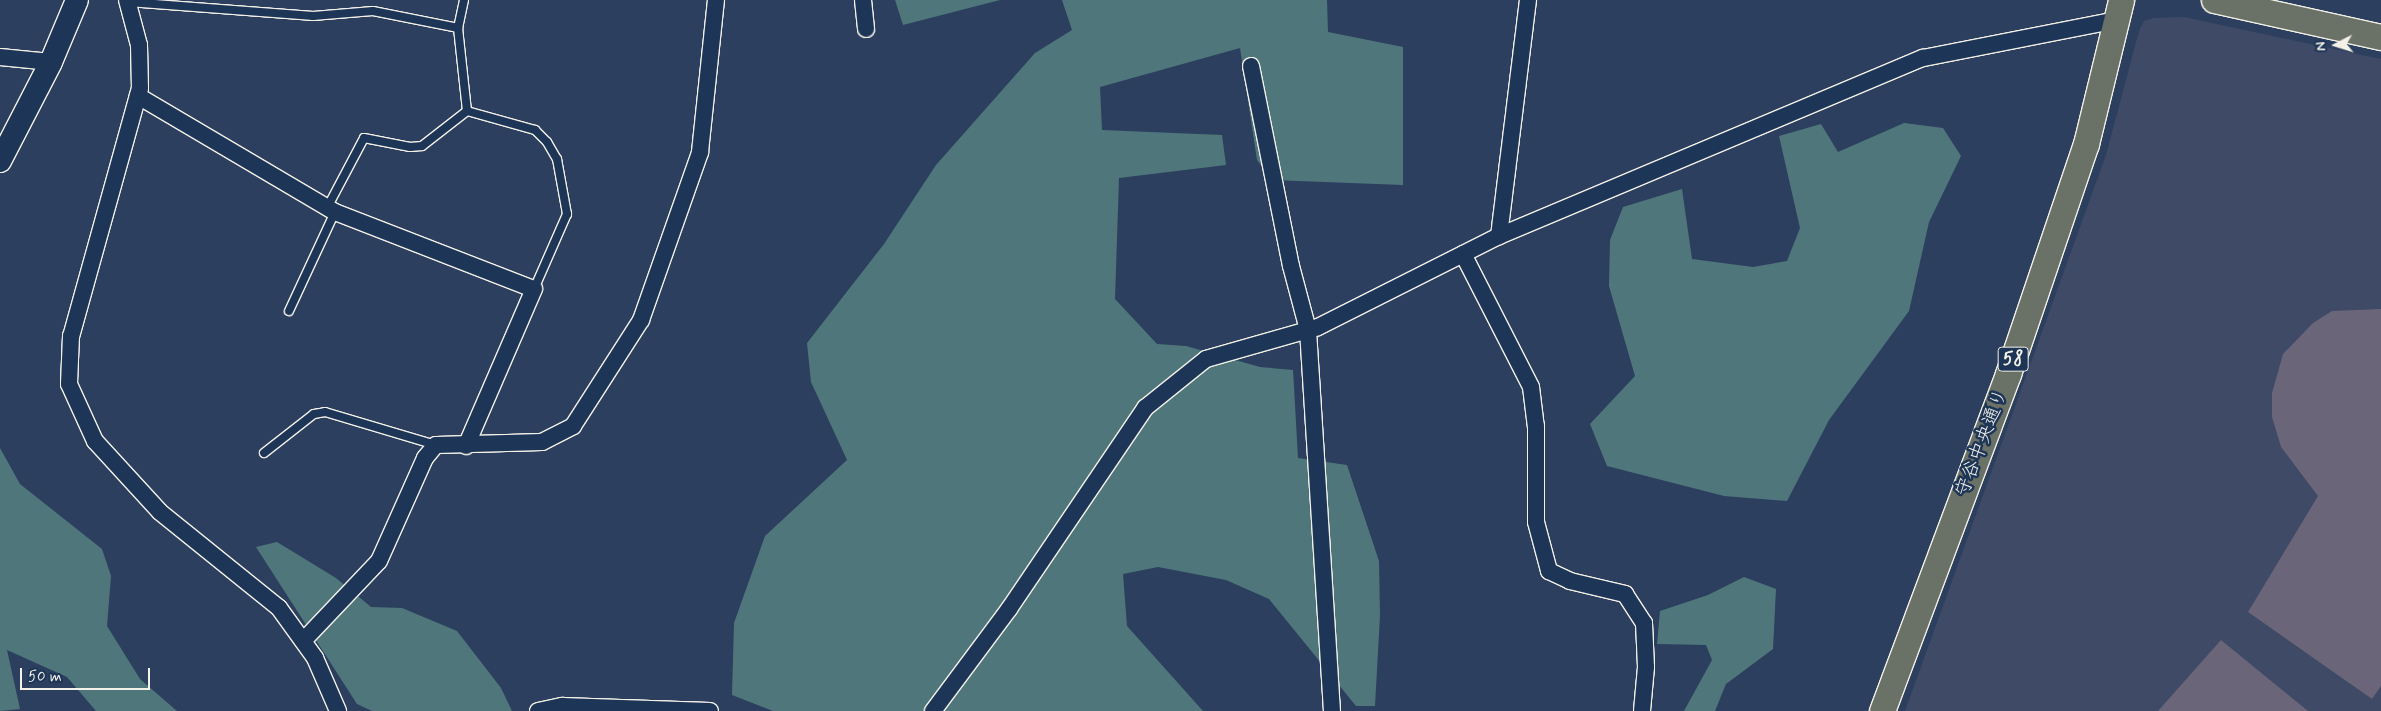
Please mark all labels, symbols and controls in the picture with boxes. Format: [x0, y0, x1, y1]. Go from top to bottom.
north arrow [2311, 20, 2361, 70]
text: N [2312, 41, 2330, 52]
road number: 58 [1997, 344, 2029, 374]
street label: 守谷中央通り [1951, 386, 2013, 500]
scale bar [22, 658, 152, 690]
text: 50 m [28, 667, 62, 687]

